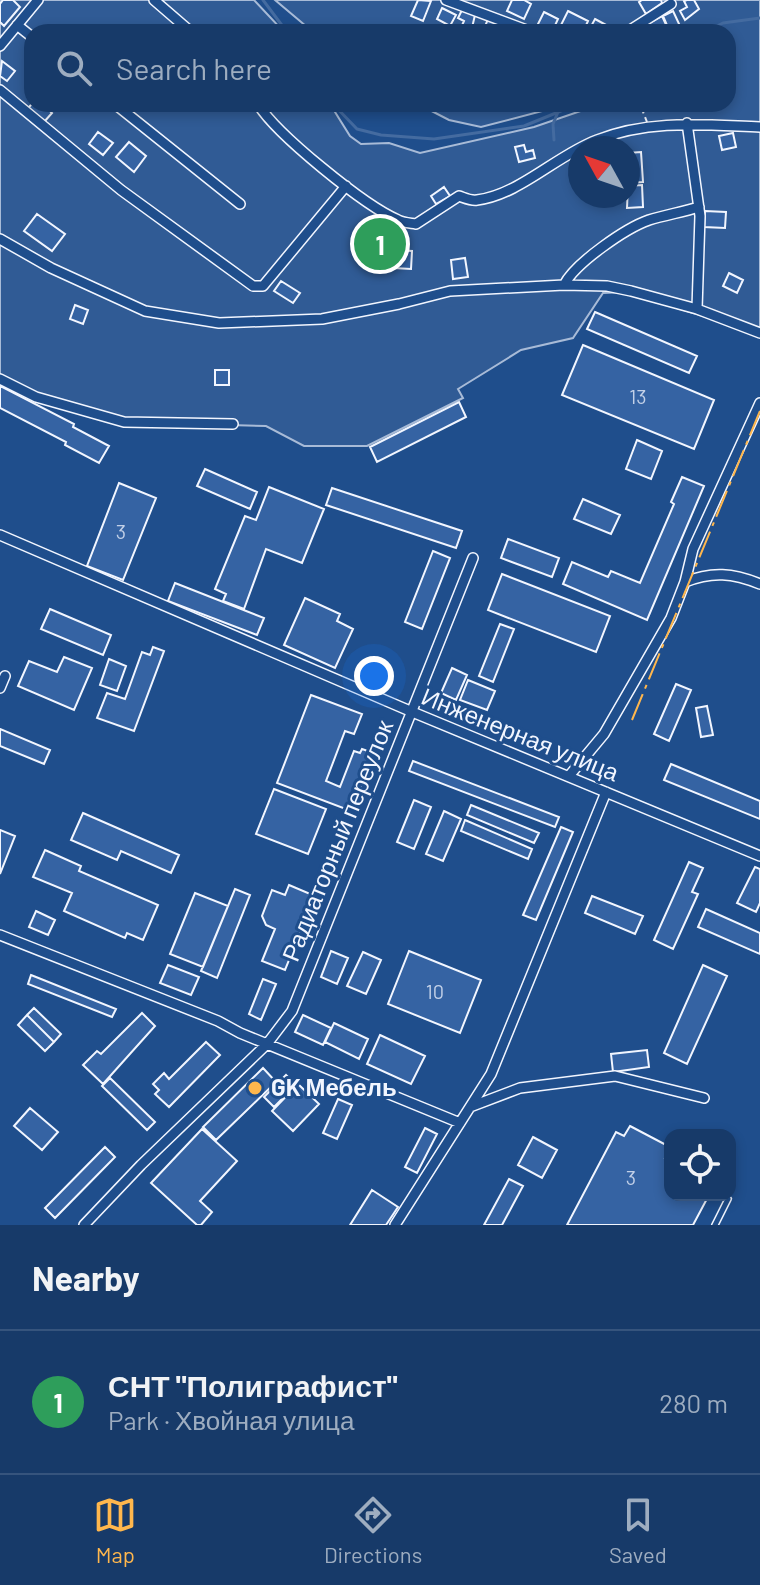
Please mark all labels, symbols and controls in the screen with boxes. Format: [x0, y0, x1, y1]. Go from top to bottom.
search box [24, 24, 736, 112]
icon: search [52, 46, 96, 90]
text: Search here [116, 50, 272, 86]
north arrow [568, 136, 640, 208]
pin: 1 [354, 214, 406, 274]
house number: 13 [629, 384, 647, 408]
house number: 3 [116, 519, 126, 543]
your location [354, 656, 394, 696]
street label: Инженерная улица [418, 681, 624, 787]
street label: Радиаторный переулок [275, 715, 398, 965]
house number: 10 [426, 979, 444, 1003]
place label: GK Мебель [271, 1072, 397, 1101]
marker: GK Мебель [246, 1079, 264, 1097]
map controls [664, 1129, 736, 1201]
button: locate [664, 1129, 736, 1201]
house number: 3 [626, 1165, 636, 1189]
text: Nearby [32, 1257, 140, 1298]
text: СНТ "Полиграфист" [108, 1367, 397, 1403]
text: 1 [53, 1387, 63, 1418]
text: 280 m [659, 1387, 728, 1418]
text: Park · Хвойная улица [108, 1404, 354, 1435]
tab: Map [93, 1493, 137, 1567]
tab: Directions [324, 1493, 422, 1567]
tab: Saved [609, 1493, 667, 1567]

